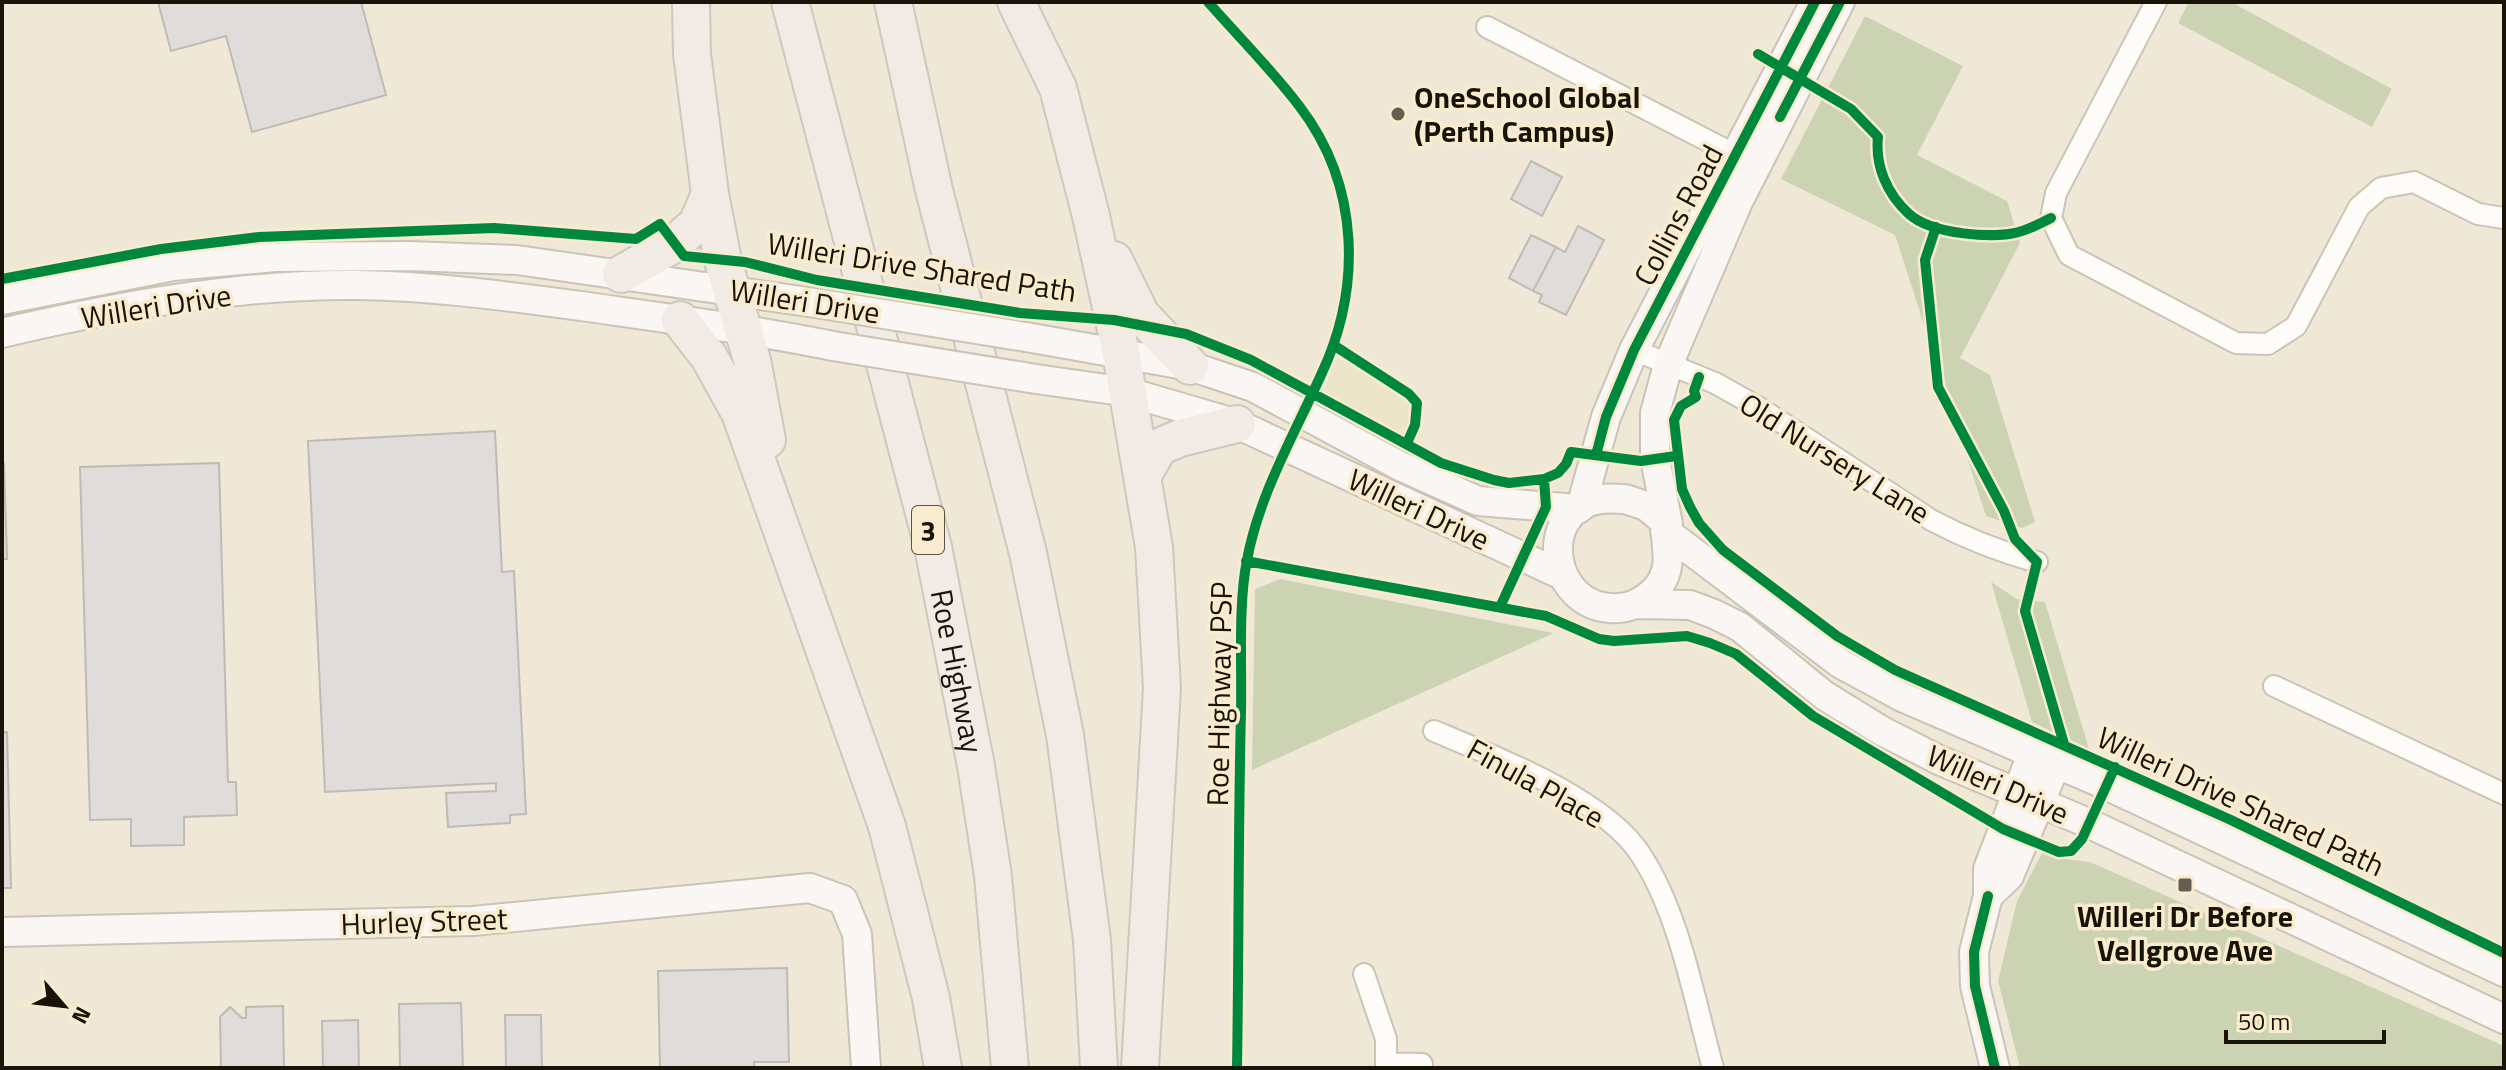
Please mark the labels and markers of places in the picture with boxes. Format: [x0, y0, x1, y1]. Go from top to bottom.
place label: OneSchool Global (Perth Campus) [1414, 74, 1641, 154]
marker: OneSchool Global (Perth Campus) [1389, 105, 1407, 123]
marker: Willeri Dr Before Vellgrove Ave [2176, 876, 2194, 894]
place label: Willeri Dr Before Vellgrove Ave [2077, 893, 2293, 973]

